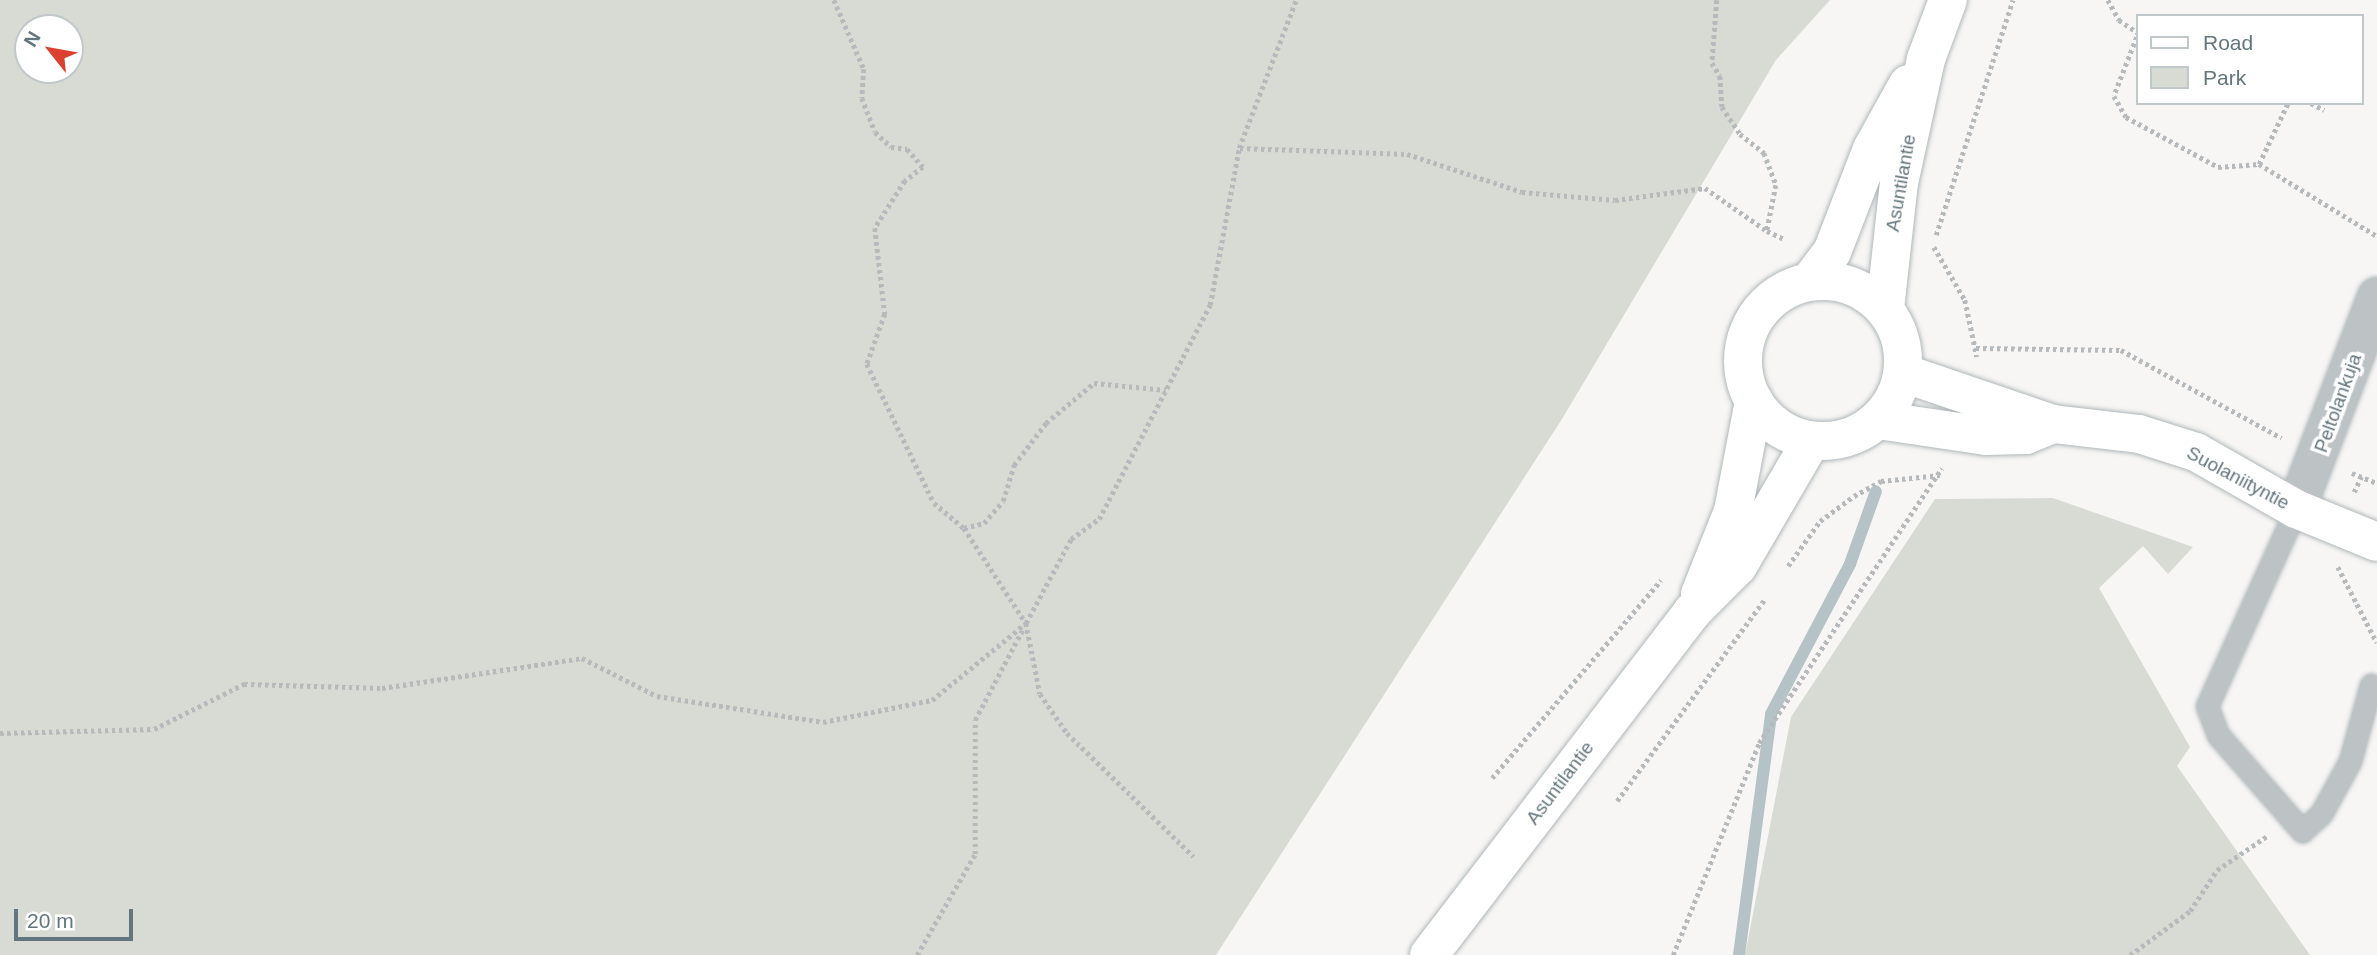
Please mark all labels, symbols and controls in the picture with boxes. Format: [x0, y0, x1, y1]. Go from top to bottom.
north arrow [14, 14, 84, 84]
legend [2136, 14, 2363, 105]
text: N [20, 28, 45, 50]
text: Road [2203, 31, 2253, 54]
text: Park [2203, 66, 2246, 89]
street label: Asuntilantie [1881, 133, 1921, 233]
street label: Peltolankuja [2310, 350, 2366, 456]
street label: Suolaniityntie [2183, 441, 2293, 515]
street label: Asuntilantie [1521, 737, 1599, 829]
scale bar [18, 895, 136, 939]
text: 20 m [27, 909, 74, 932]

